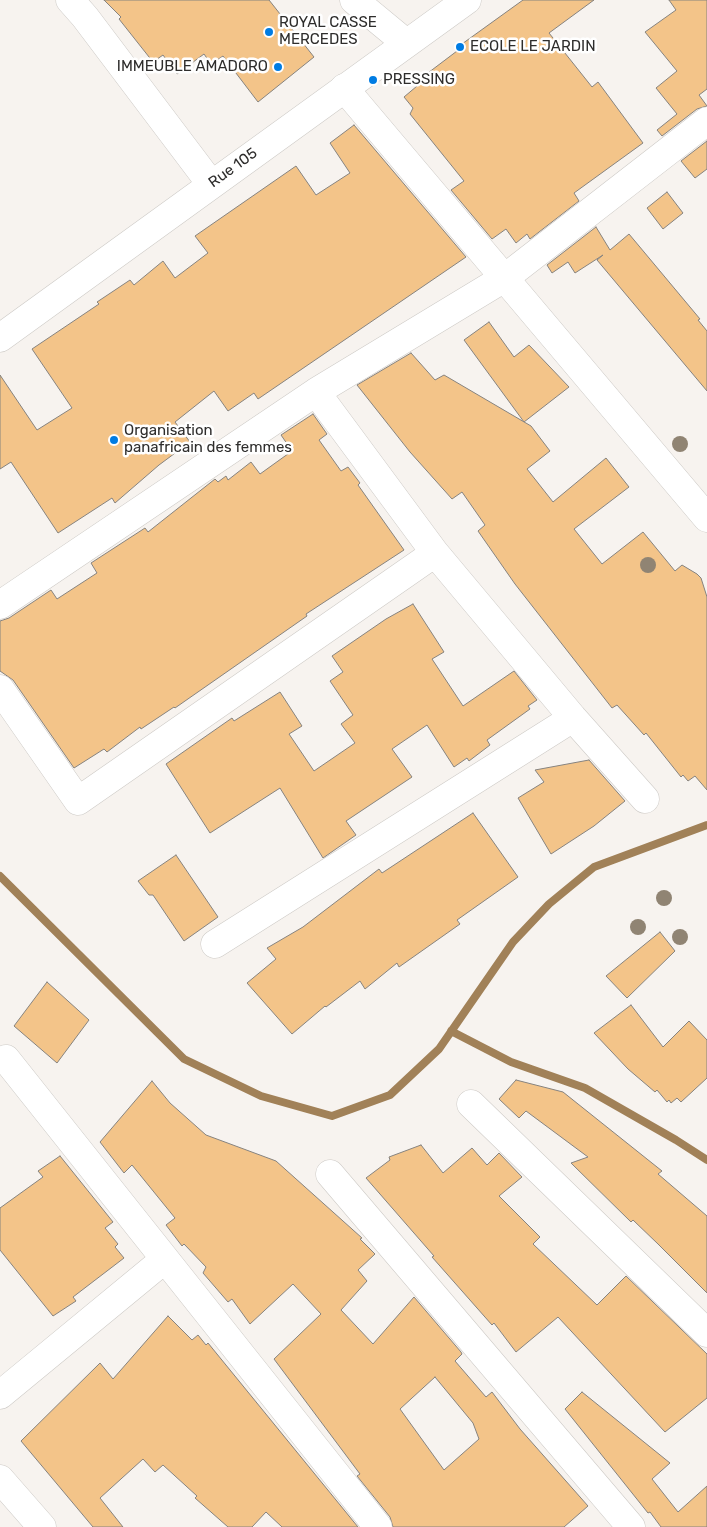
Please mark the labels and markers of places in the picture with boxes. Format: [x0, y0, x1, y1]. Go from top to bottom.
place label: ROYAL CASSE MERCEDES [279, 14, 377, 49]
marker: ROYAL CASSE MERCEDES [263, 26, 275, 38]
place label: ECOLE LE JARDIN [470, 38, 596, 56]
marker: ECOLE LE JARDIN [454, 41, 466, 53]
place label: IMMEUBLE AMADORO [117, 58, 268, 76]
marker: IMMEUBLE AMADORO [272, 61, 284, 73]
place label: PRESSING [383, 71, 455, 89]
marker: PRESSING [367, 74, 379, 86]
place label: Organisation panafricain des femmes [124, 422, 292, 457]
marker: Organisation panafricain des femmes [108, 434, 120, 446]

